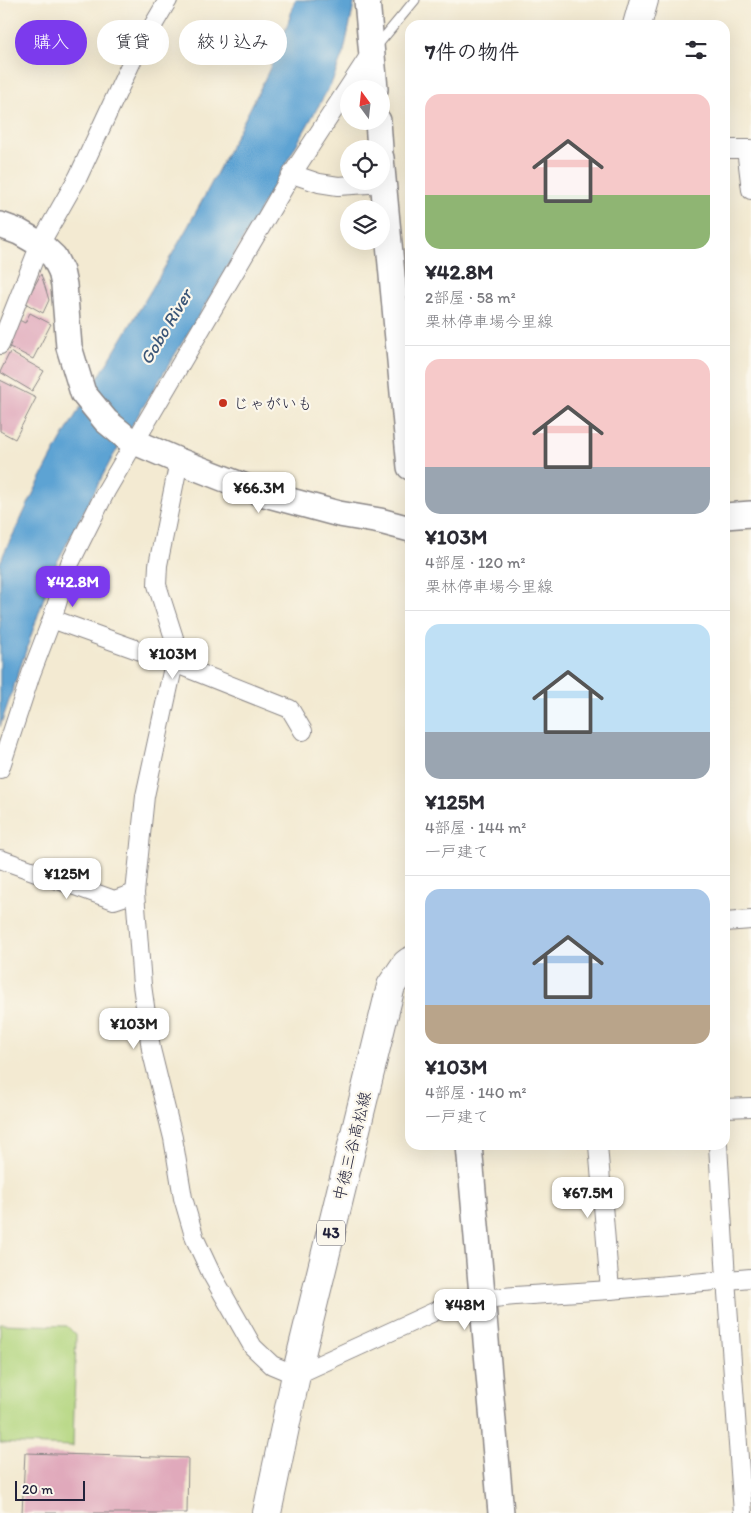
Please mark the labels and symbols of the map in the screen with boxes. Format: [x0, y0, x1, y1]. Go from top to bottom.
north arrow [340, 80, 390, 130]
water label: Gobo River [135, 284, 198, 369]
place label: じゃがいも [233, 394, 313, 413]
marker: じゃがいも [217, 397, 229, 409]
pin: ¥66.3M [218, 472, 300, 514]
pin: ¥42.8M [32, 566, 114, 608]
pin: ¥103M [138, 638, 208, 680]
pin: ¥125M [32, 858, 102, 900]
pin: ¥103M [99, 1008, 169, 1050]
street label: 中徳三谷高松線 [329, 1089, 375, 1203]
pin: ¥67.5M [547, 1176, 629, 1219]
road number: 43 [317, 1220, 345, 1246]
pin: ¥48M [435, 1288, 495, 1331]
scale bar [15, 1478, 85, 1501]

